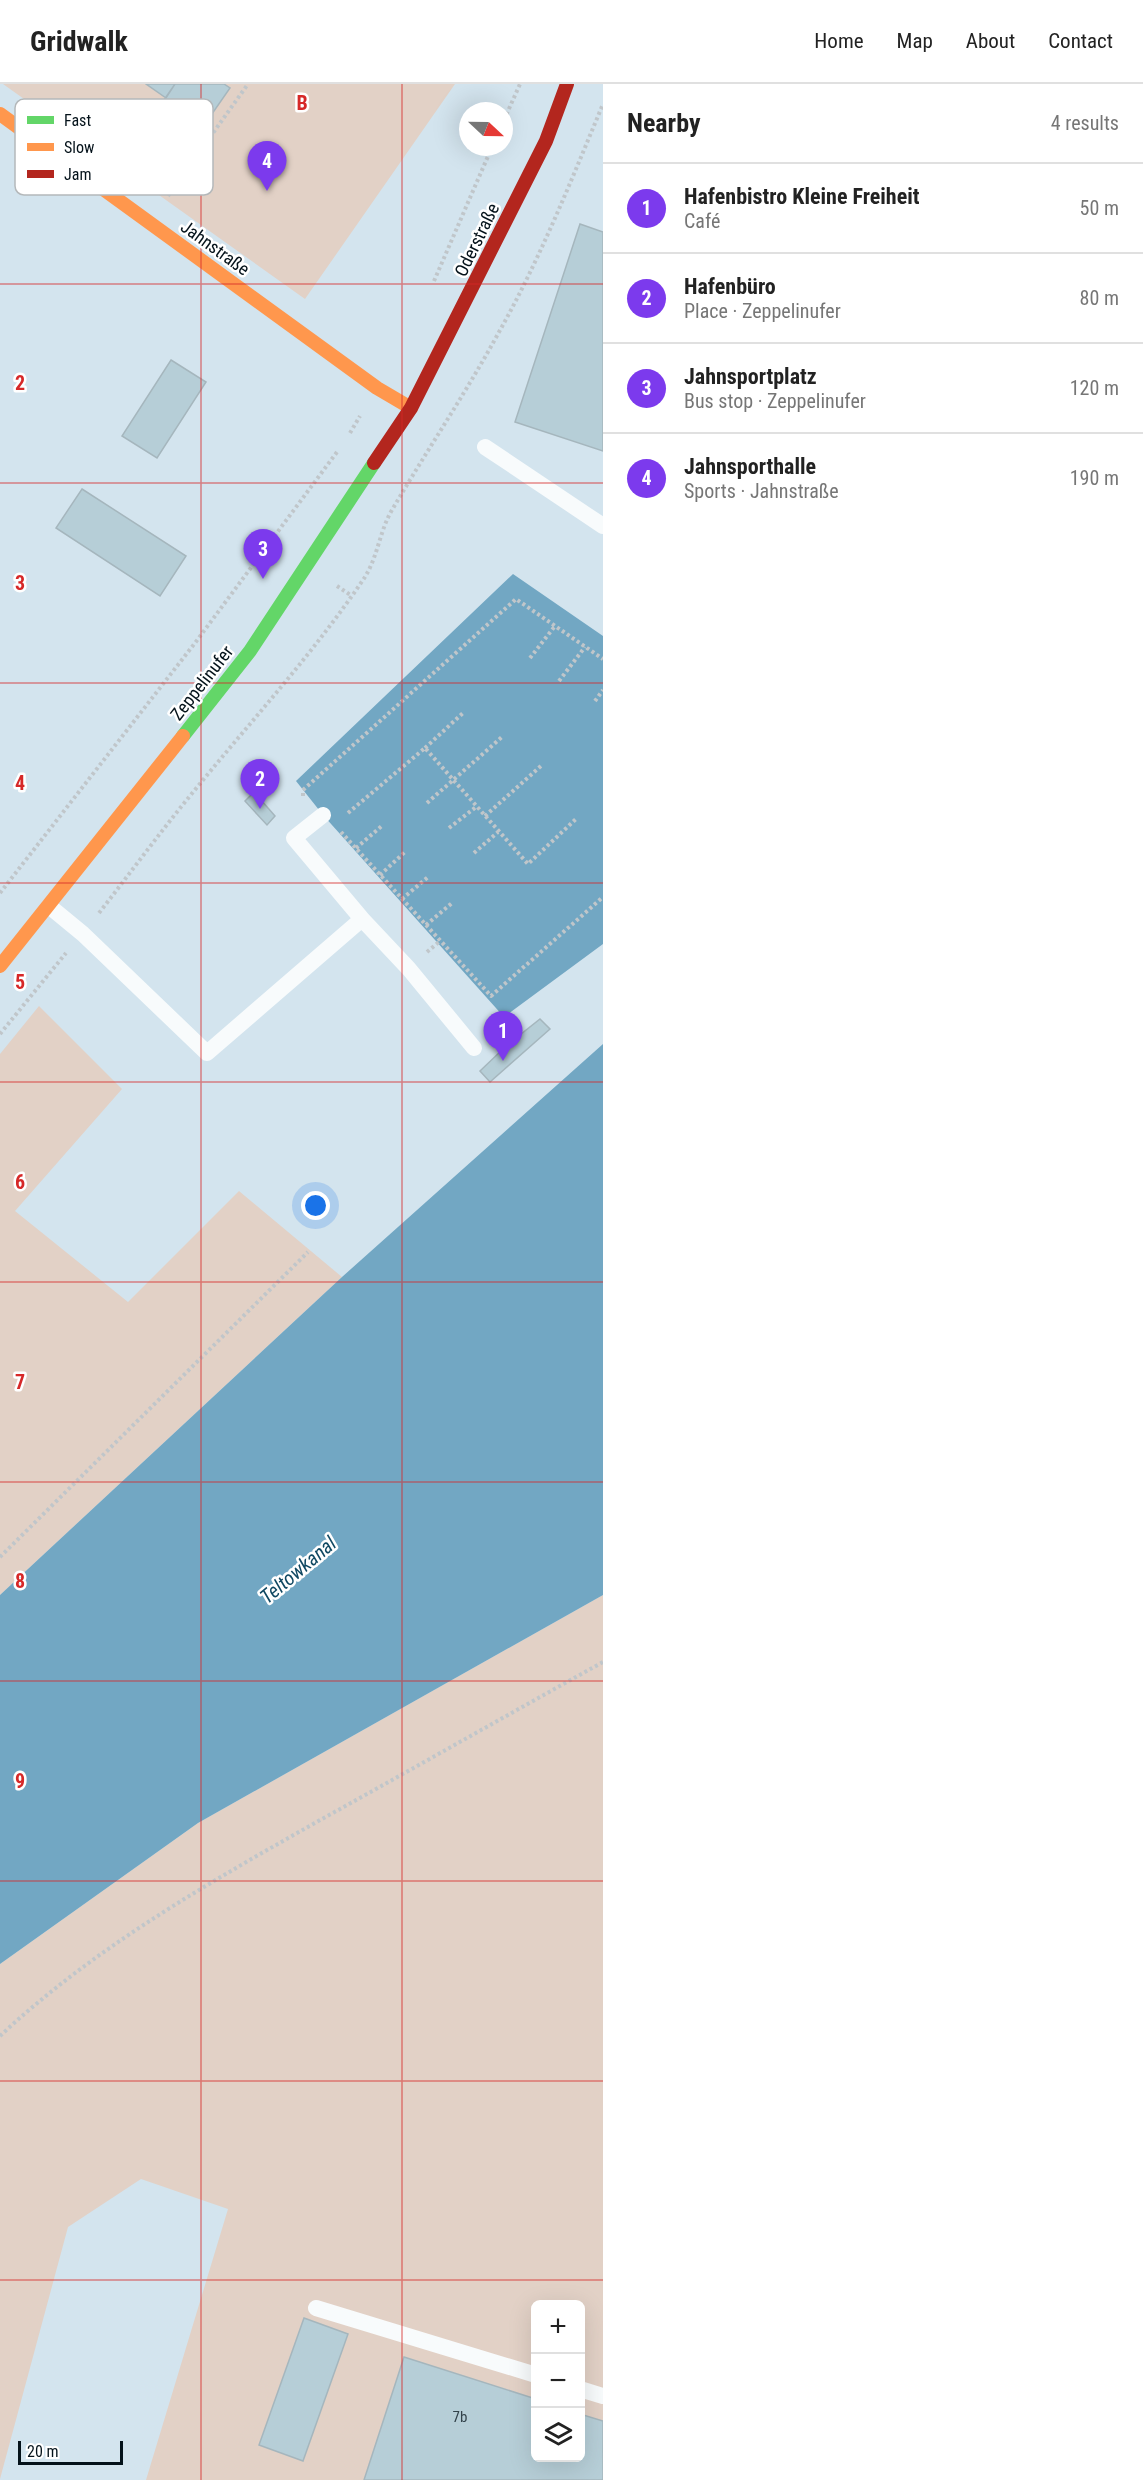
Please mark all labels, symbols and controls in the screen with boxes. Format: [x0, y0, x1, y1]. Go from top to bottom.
text: Gridwalk [30, 25, 128, 58]
text: Home [814, 29, 864, 53]
text: Map [897, 29, 933, 53]
text: About [966, 29, 1015, 53]
text: Contact [1048, 29, 1113, 53]
text: B [296, 91, 308, 115]
legend [15, 99, 213, 195]
north arrow [459, 102, 513, 156]
text: Nearby [627, 108, 701, 138]
text: Fast [64, 111, 91, 130]
text: 4 results [1051, 111, 1119, 135]
text: Slow [64, 138, 94, 157]
pin: 4 [248, 141, 286, 191]
text: Jam [64, 165, 91, 184]
text: Hafenbistro Kleine Freiheit [684, 184, 919, 209]
text: 1 [641, 196, 652, 220]
text: 50 m [1080, 196, 1119, 220]
street label: Oderstraße [450, 200, 503, 280]
text: Café [684, 209, 720, 233]
street label: Jahnstraße [177, 216, 254, 280]
text: Hafenbüro [684, 274, 776, 299]
text: 2 [641, 286, 652, 310]
text: 80 m [1080, 286, 1119, 310]
text: Place · Zeppelinufer [684, 299, 841, 323]
text: Jahnsportplatz [684, 364, 817, 389]
text: 2 [15, 371, 25, 395]
text: 3 [641, 376, 652, 400]
text: 120 m [1070, 376, 1119, 400]
text: Bus stop · Zeppelinufer [684, 389, 866, 413]
text: Jahnsporthalle [684, 454, 816, 479]
text: 4 [641, 466, 652, 490]
text: 190 m [1070, 466, 1119, 490]
text: Sports · Jahnstraße [684, 479, 839, 503]
pin: 3 [244, 530, 282, 579]
text: 3 [15, 571, 25, 595]
street label: Zeppelinufer [166, 641, 238, 724]
pin: 2 [240, 760, 280, 809]
text: 4 [15, 771, 25, 795]
text: 5 [15, 970, 25, 994]
pin: 1 [484, 1012, 522, 1061]
text: 6 [15, 1170, 25, 1194]
your location [301, 1191, 330, 1220]
text: 7 [15, 1370, 25, 1394]
water label: Teltowkanal [255, 1531, 341, 1609]
text: 8 [15, 1569, 25, 1593]
text: 9 [15, 1769, 25, 1793]
map controls [531, 2300, 585, 2462]
button: + [531, 2300, 585, 2354]
button: − [531, 2354, 585, 2408]
house number: 7b [453, 2408, 467, 2426]
button: layers [531, 2408, 585, 2462]
scale bar [18, 2438, 123, 2466]
text: 20 m [27, 2442, 59, 2461]

